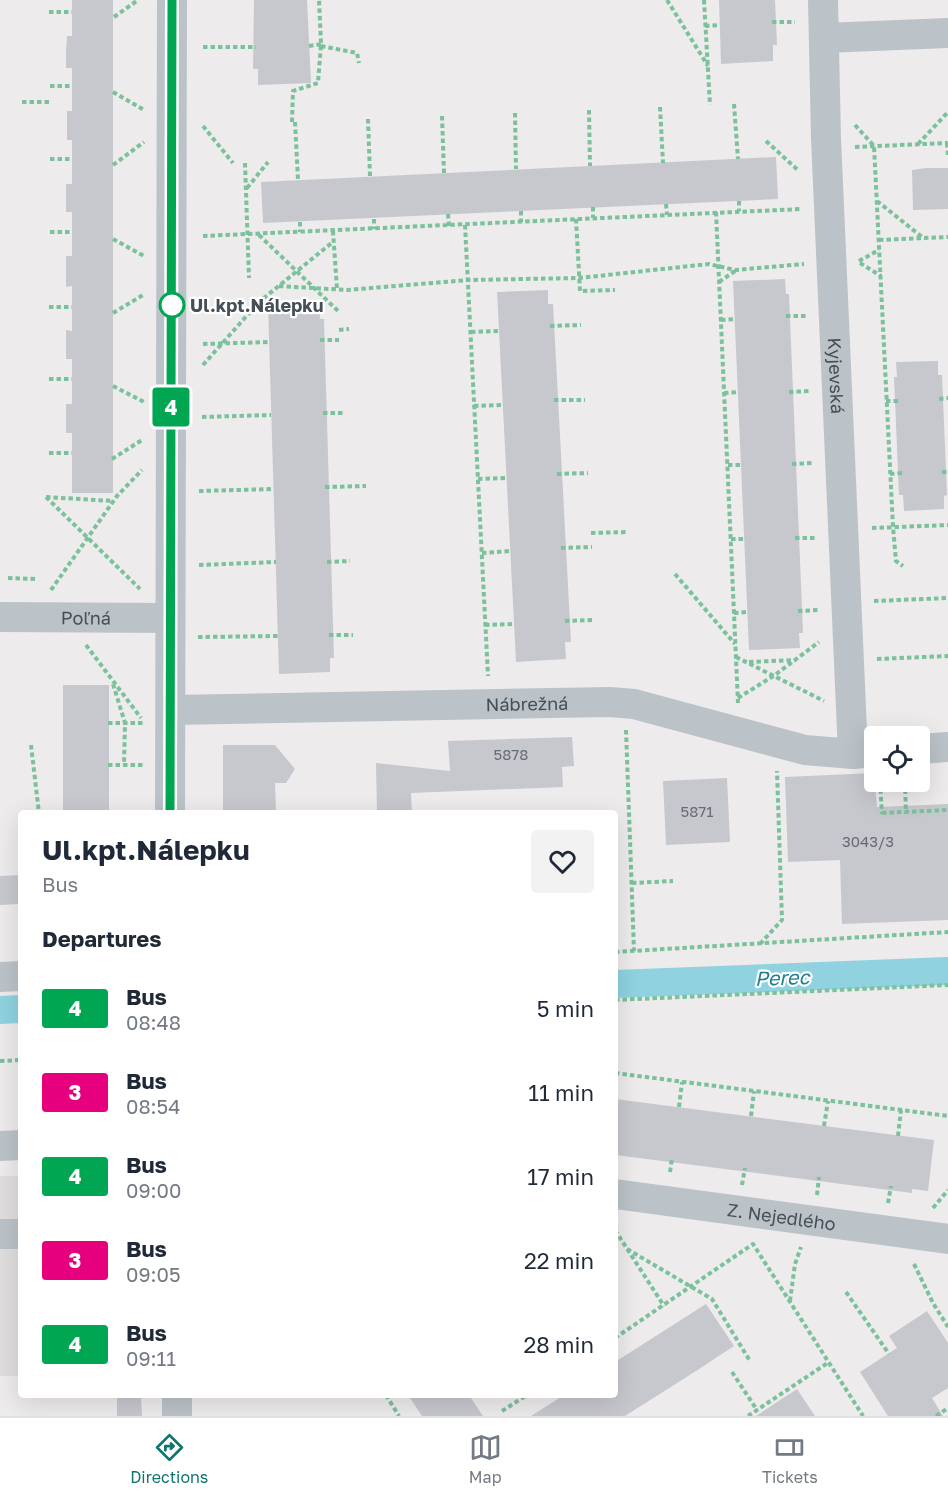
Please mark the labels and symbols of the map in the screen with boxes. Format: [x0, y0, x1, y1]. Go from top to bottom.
marker: Ul.kpt.Nálepku [159, 292, 185, 318]
place label: Ul.kpt.Nálepku [190, 294, 323, 316]
street label: Kyjevská [824, 337, 849, 414]
line badge: 4 [152, 388, 190, 426]
street label: Poľná [61, 606, 111, 629]
street label: Nábrežná [485, 692, 568, 715]
house number: 5878 [494, 745, 528, 763]
house number: 5871 [680, 802, 714, 820]
house number: 3043/3 [842, 832, 894, 850]
water label: Perec [754, 964, 811, 990]
street label: Z. Nejedlého [726, 1198, 837, 1235]

